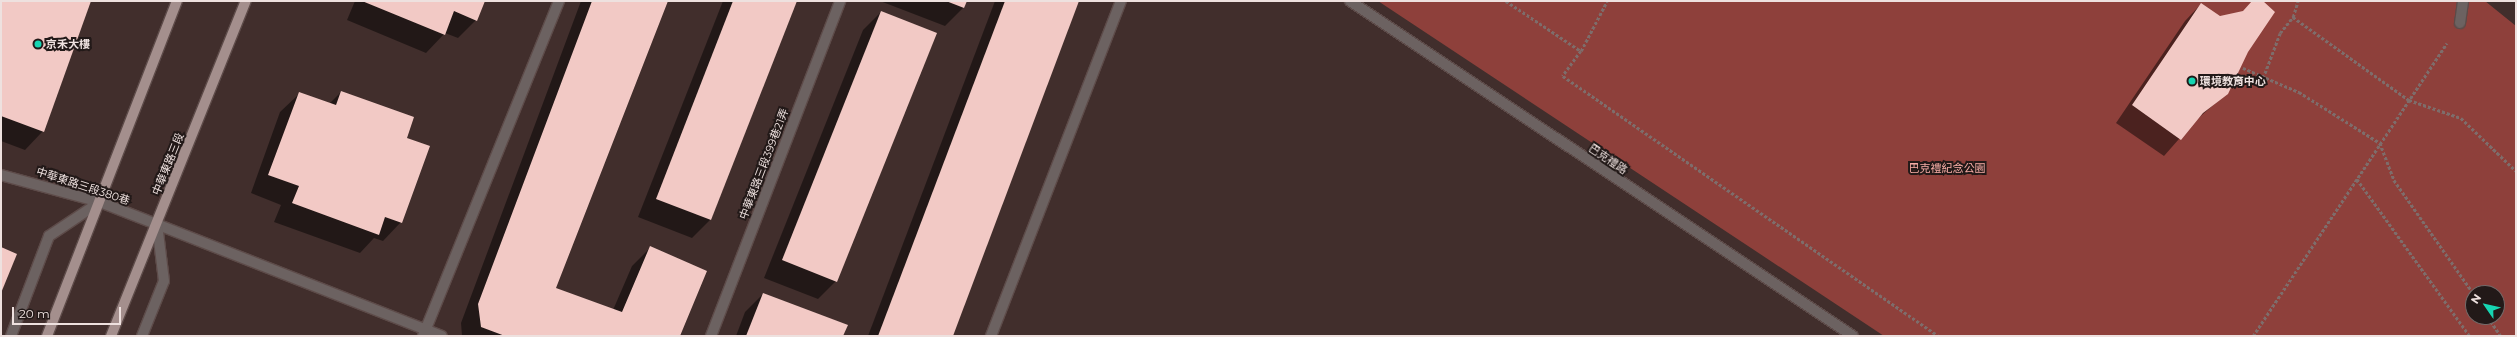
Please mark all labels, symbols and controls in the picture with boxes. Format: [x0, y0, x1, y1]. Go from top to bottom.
place label: 京禾大樓 [46, 37, 90, 51]
marker: 京禾大樓 [33, 39, 43, 49]
place label: 環境教育中心 [2200, 74, 2266, 88]
marker: 環境教育中心 [2187, 76, 2197, 86]
street label: 中華東路三段399巷21弄 [737, 107, 791, 221]
street label: 中華東路三段 [150, 131, 186, 197]
street label: 巴克禮路 [1586, 141, 1630, 177]
park label: 巴克禮紀念公園 [1909, 161, 1985, 175]
street label: 中華東路三段380巷 [35, 165, 131, 207]
north arrow [2465, 285, 2505, 325]
text: N [2468, 291, 2484, 306]
scale bar [14, 299, 123, 325]
text: 20 m [19, 306, 50, 321]

